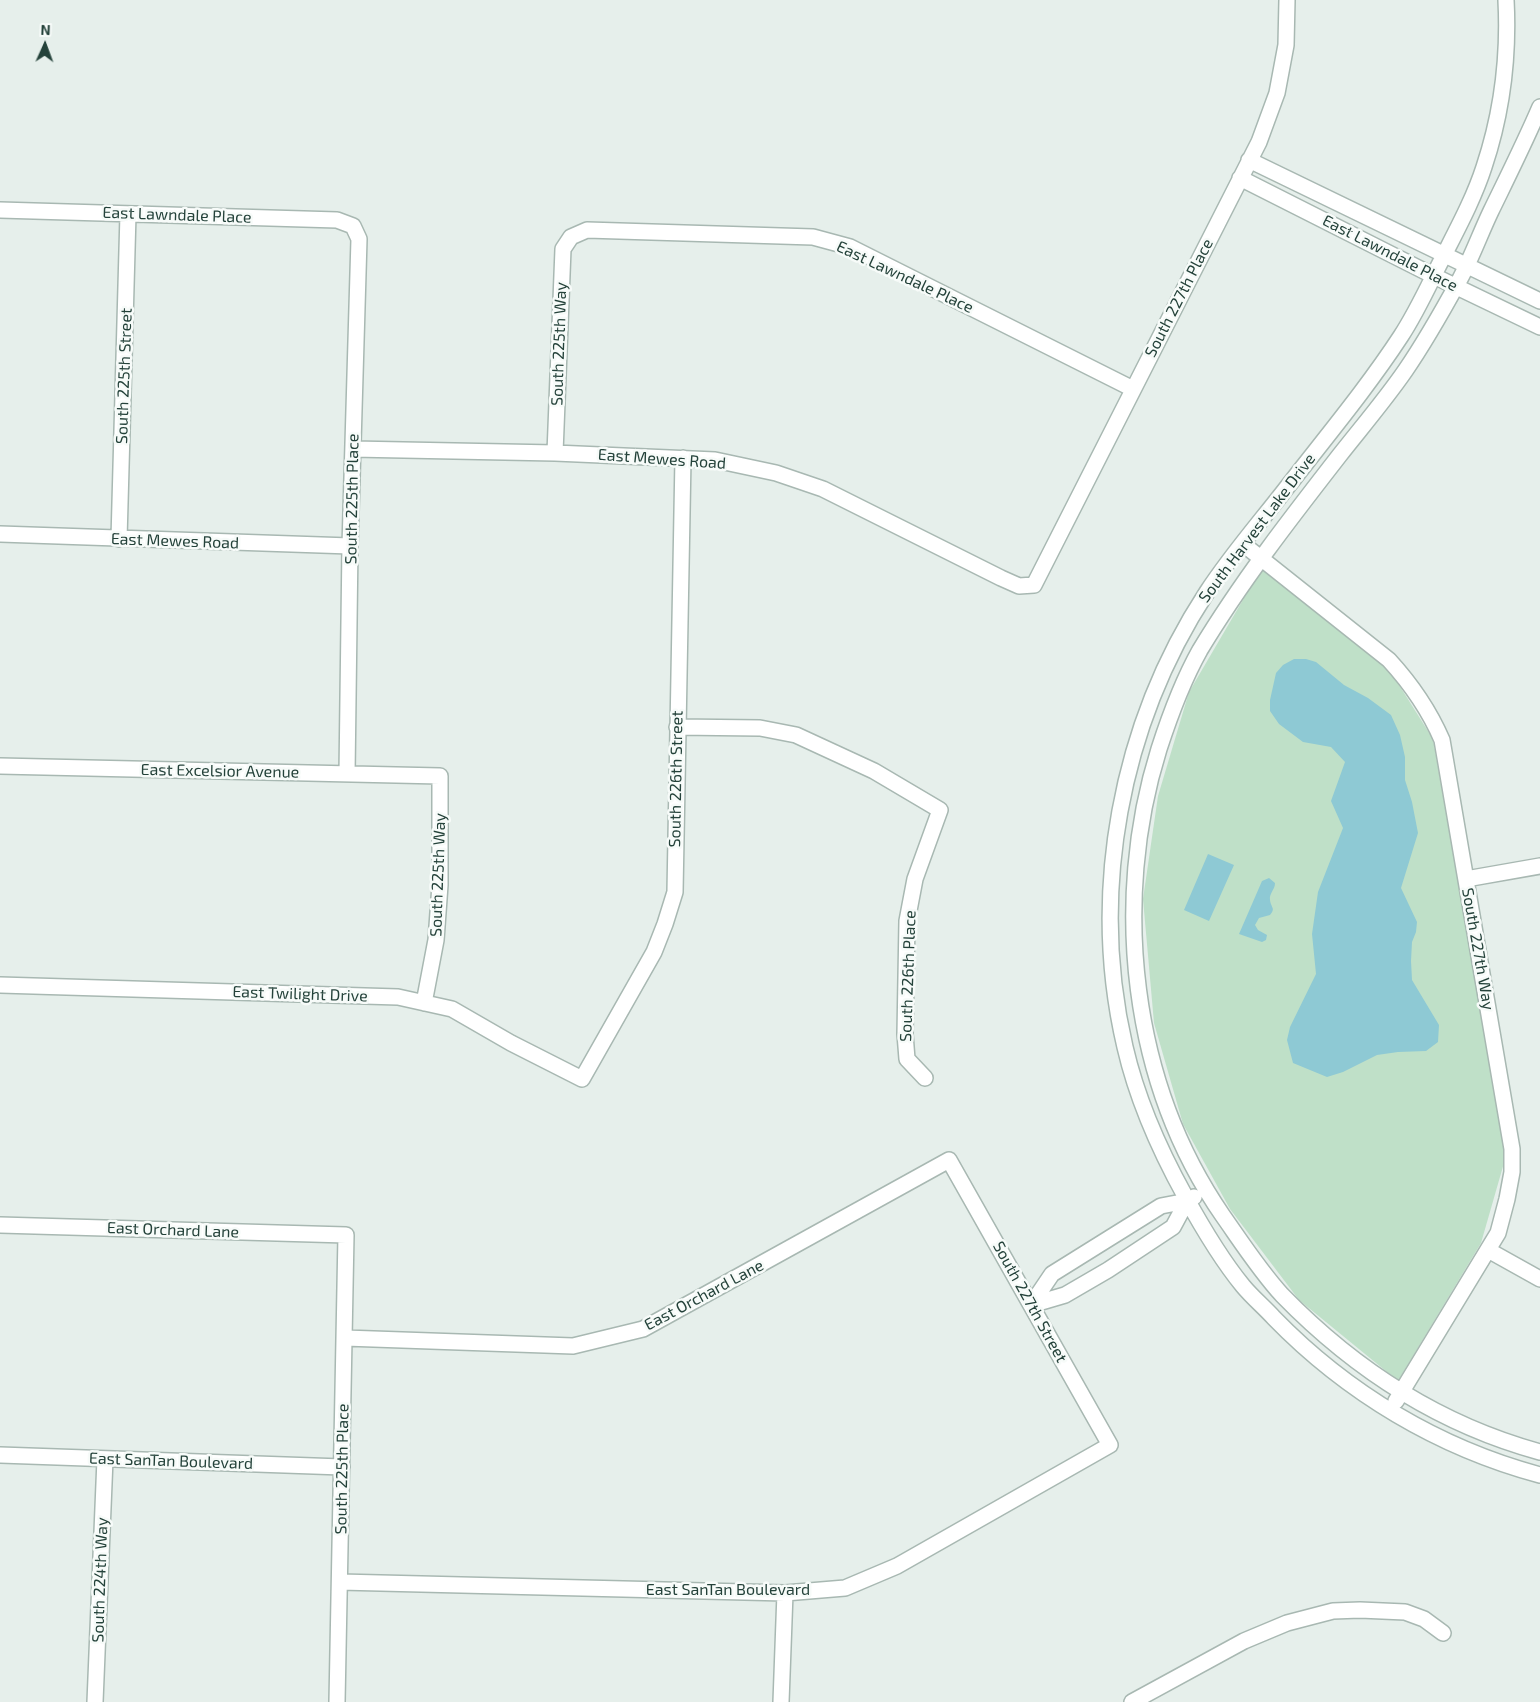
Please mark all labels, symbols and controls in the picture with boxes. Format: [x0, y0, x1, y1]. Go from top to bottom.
north arrow [20, 20, 70, 70]
text: N [40, 21, 51, 38]
street label: East Lawndale Place [102, 203, 252, 227]
street label: East Lawndale Place [1319, 211, 1461, 295]
street label: South 227th Place [1141, 235, 1217, 361]
street label: East Lawndale Place [833, 237, 977, 317]
street label: South 225th Way [547, 282, 571, 406]
street label: South 225th Street [112, 308, 136, 444]
street label: South 225th Place [341, 433, 363, 565]
street label: East Mewes Road [597, 445, 727, 473]
street label: South Harvest Lake Drive [1195, 450, 1319, 606]
street label: East Mewes Road [110, 529, 240, 553]
street label: South 226th Street [665, 710, 687, 848]
street label: East Excelsior Avenue [141, 760, 299, 782]
street label: South 225th Way [426, 813, 450, 937]
street label: South 227th Way [1458, 887, 1498, 1011]
street label: South 226th Place [896, 910, 920, 1042]
street label: East Twilight Drive [232, 982, 368, 1006]
street label: East Orchard Lane [107, 1218, 239, 1242]
street label: South 227th Street [989, 1238, 1071, 1366]
street label: East Orchard Lane [641, 1255, 767, 1335]
street label: South 225th Place [331, 1403, 353, 1535]
street label: East SanTan Boulevard [89, 1449, 253, 1473]
street label: South 224th Way [88, 1517, 112, 1643]
street label: East SanTan Boulevard [646, 1580, 810, 1600]

